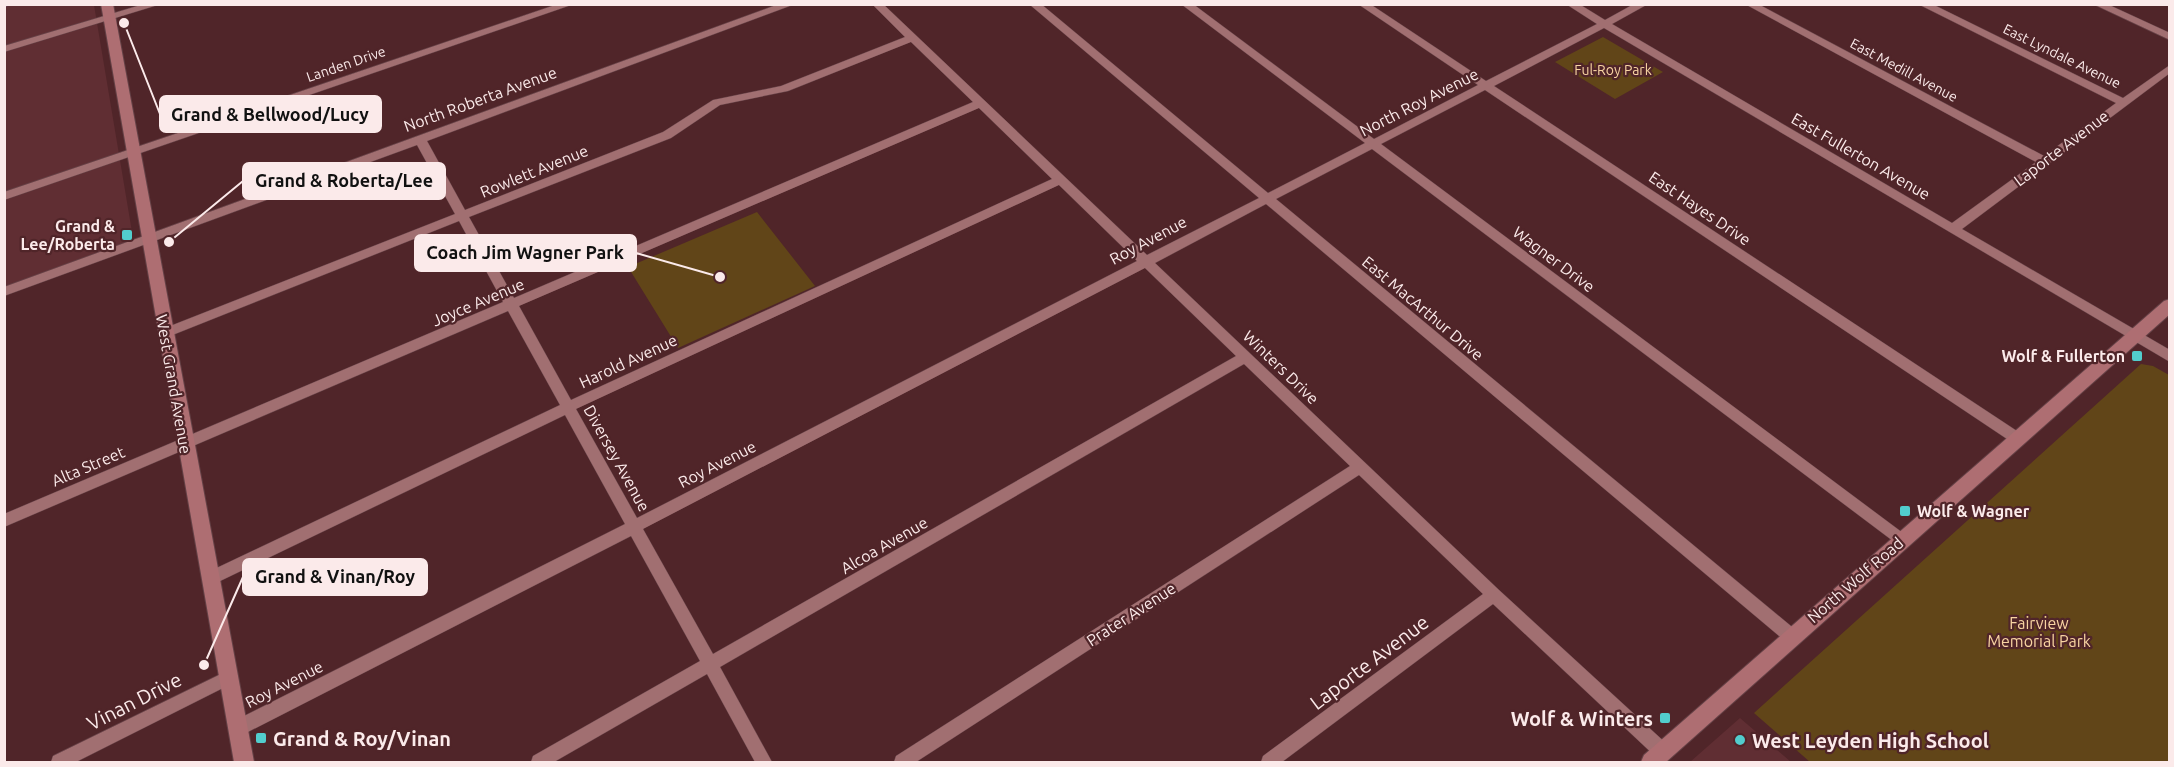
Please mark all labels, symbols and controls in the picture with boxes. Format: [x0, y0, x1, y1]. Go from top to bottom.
street label: East Lyndale Avenue [2001, 21, 2123, 91]
street label: East Medill Avenue [1848, 35, 1960, 105]
street label: Landen Drive [304, 43, 388, 85]
park label: Ful-Roy Park [1574, 62, 1652, 78]
street label: North Roberta Avenue [401, 63, 559, 135]
street label: North Roy Avenue [1357, 64, 1481, 140]
callout: Grand & Bellwood/Lucy [160, 96, 381, 132]
text: Grand & Bellwood/Lucy [171, 104, 369, 124]
street label: Laporte Avenue [2010, 107, 2112, 189]
street label: East Fullerton Avenue [1789, 109, 1933, 203]
street label: Rowlett Avenue [477, 141, 591, 201]
callout: Grand & Roberta/Lee [243, 163, 445, 199]
street label: East Hayes Drive [1646, 167, 1754, 249]
text: Grand & Roberta/Lee [255, 170, 433, 190]
street label: Roy Avenue [1106, 212, 1190, 268]
place label: Grand & Lee/Roberta [21, 217, 115, 253]
street label: Wagner Drive [1510, 222, 1598, 296]
marker: Grand & Lee/Roberta [120, 228, 134, 242]
callout: Coach Jim Wagner Park [415, 235, 636, 271]
text: Coach Jim Wagner Park [426, 242, 624, 262]
street label: East MacArthur Drive [1359, 252, 1487, 364]
street label: Joyce Avenue [429, 274, 527, 330]
street label: West Grand Avenue [153, 313, 195, 455]
street label: Winters Drive [1240, 327, 1322, 407]
street label: Harold Avenue [576, 330, 680, 392]
place label: Wolf & Fullerton [2001, 347, 2125, 365]
marker: Wolf & Fullerton [2130, 349, 2144, 363]
street label: Diversey Avenue [580, 402, 654, 514]
street label: Roy Avenue [675, 437, 759, 491]
street label: Alta Street [49, 442, 128, 489]
place label: Wolf & Wagner [1917, 502, 2030, 520]
marker: Wolf & Wagner [1898, 504, 1912, 518]
street label: Alcoa Avenue [837, 513, 931, 577]
street label: North Wolf Road [1804, 534, 1906, 626]
callout: Grand & Vinan/Roy [243, 559, 427, 595]
text: Grand & Vinan/Roy [255, 566, 415, 586]
street label: Prater Avenue [1083, 579, 1179, 649]
street label: Laporte Avenue [1305, 610, 1433, 714]
park label: Fairview Memorial Park [1987, 614, 2091, 650]
street label: Roy Avenue [242, 657, 326, 711]
street label: Vinan Drive [83, 667, 185, 735]
place label: Wolf & Winters [1511, 707, 1653, 730]
marker: Wolf & Winters [1658, 711, 1672, 725]
place label: Grand & Roy/Vinan [273, 727, 451, 750]
place label: West Leyden High School [1752, 729, 1989, 752]
marker: Grand & Roy/Vinan [254, 731, 268, 745]
marker: West Leyden High School [1733, 733, 1747, 747]

